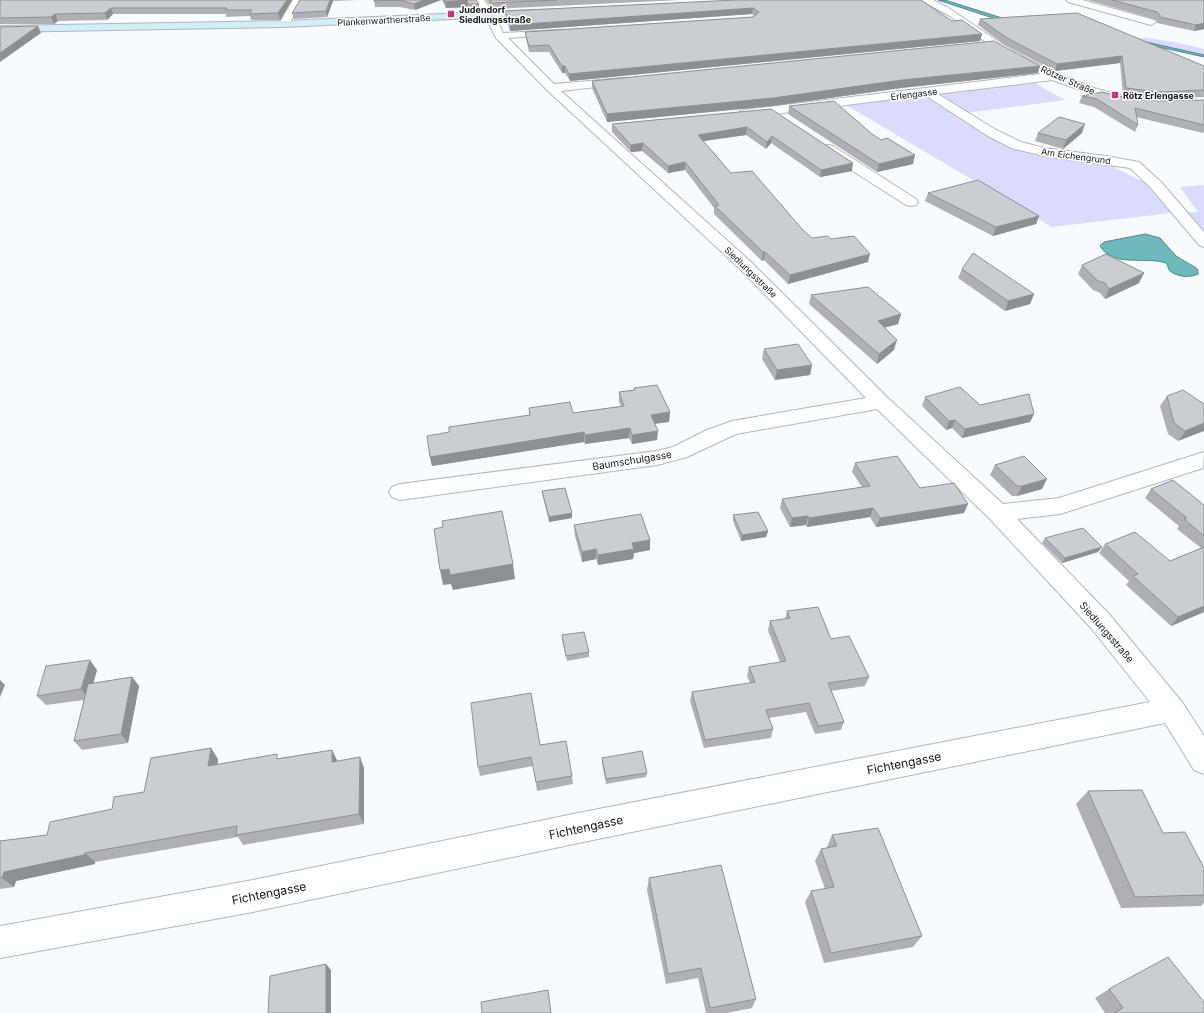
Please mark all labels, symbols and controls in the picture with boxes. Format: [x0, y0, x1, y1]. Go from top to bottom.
place label: Judendorf Siedlungsstraße [459, 4, 532, 25]
marker: Judendorf Siedlungsstraße [446, 9, 456, 19]
street label: Plankenwartherstraße [337, 12, 431, 28]
street label: Rötzer Straße [1039, 63, 1097, 97]
street label: Erlengasse [890, 86, 938, 102]
marker: Rötz Erlengasse [1110, 90, 1120, 100]
place label: Rötz Erlengasse [1123, 90, 1195, 101]
street label: Am Eichengrund [1040, 146, 1112, 166]
street label: Siedlungsstraße [722, 244, 780, 300]
street label: Baumschulgasse [591, 448, 673, 472]
street label: Siedlungsstraße [1077, 599, 1137, 665]
street label: Fichtengasse [865, 748, 943, 778]
street label: Fichtengasse [547, 812, 625, 842]
street label: Fichtengasse [230, 878, 308, 908]

